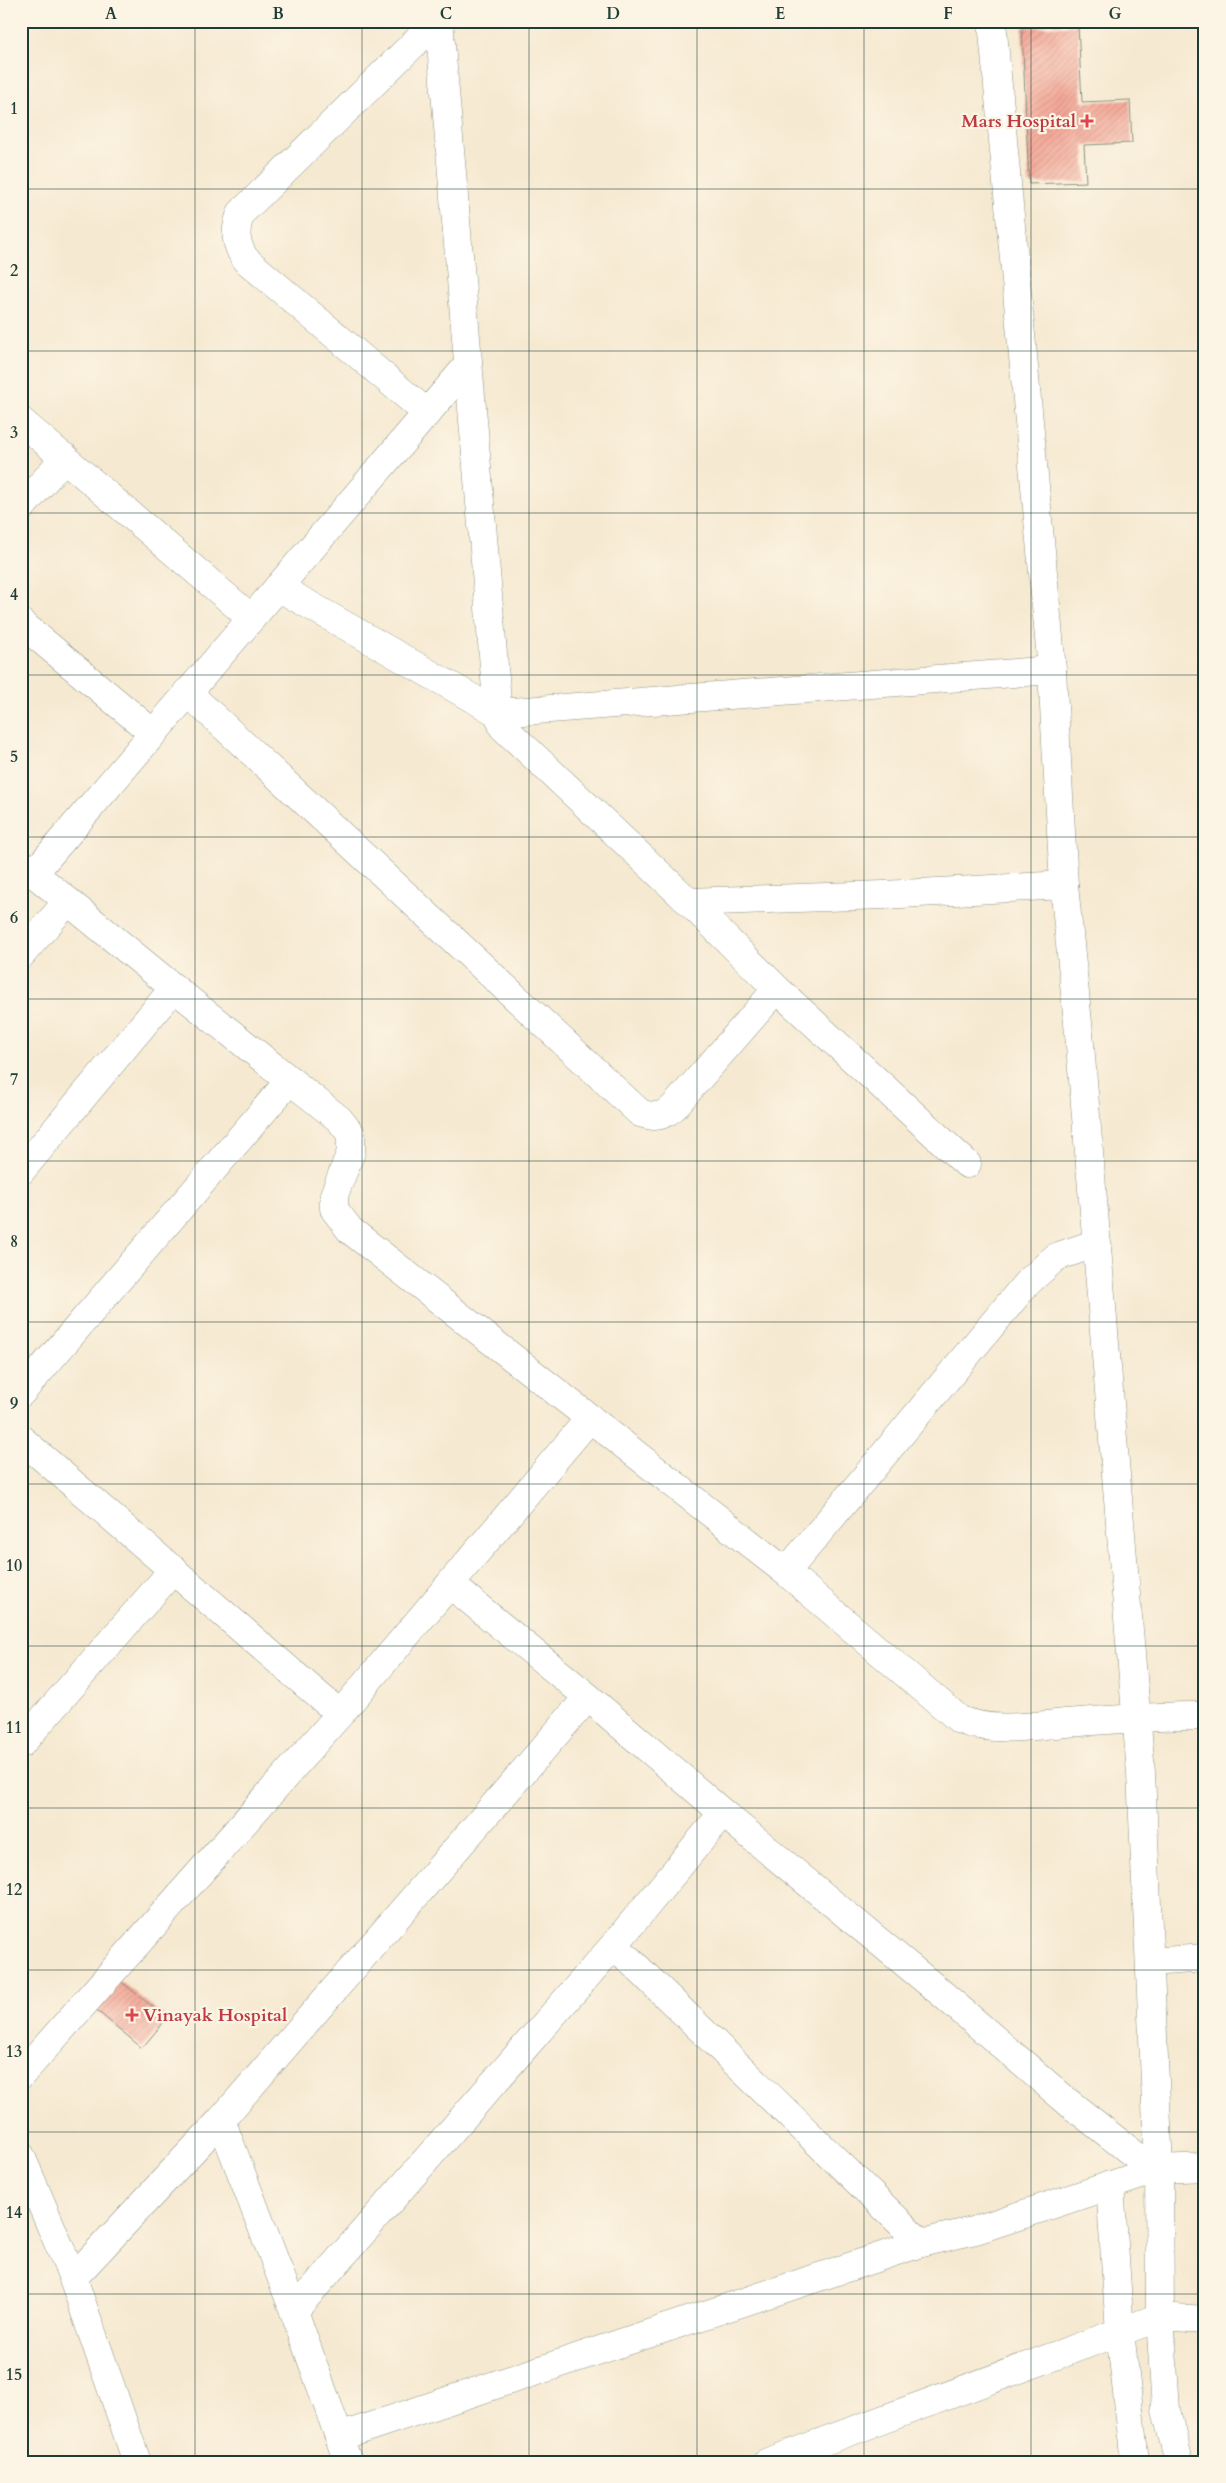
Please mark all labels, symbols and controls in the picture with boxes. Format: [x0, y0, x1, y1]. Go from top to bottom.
text: A [105, 3, 117, 25]
text: B [272, 3, 284, 25]
text: C [440, 3, 452, 25]
text: D [606, 3, 620, 25]
text: E [775, 3, 785, 25]
text: F [943, 3, 953, 25]
text: G [1108, 3, 1122, 25]
text: 1 [10, 98, 18, 120]
place label: Mars Hospital [961, 109, 1076, 134]
marker: Mars Hospital [1080, 114, 1094, 128]
text: 2 [10, 260, 18, 282]
text: 3 [10, 422, 18, 444]
text: 4 [10, 584, 18, 606]
text: 5 [10, 746, 18, 768]
text: 6 [10, 907, 18, 929]
text: 7 [10, 1069, 18, 1091]
text: 8 [10, 1231, 18, 1253]
text: 9 [10, 1393, 18, 1415]
text: 10 [6, 1555, 22, 1577]
text: 11 [6, 1717, 22, 1739]
text: 12 [6, 1879, 22, 1901]
place label: Vinayak Hospital [143, 2003, 287, 2028]
marker: Vinayak Hospital [125, 2008, 139, 2022]
text: 13 [6, 2041, 22, 2063]
text: 14 [6, 2202, 22, 2224]
text: 15 [6, 2364, 22, 2386]

